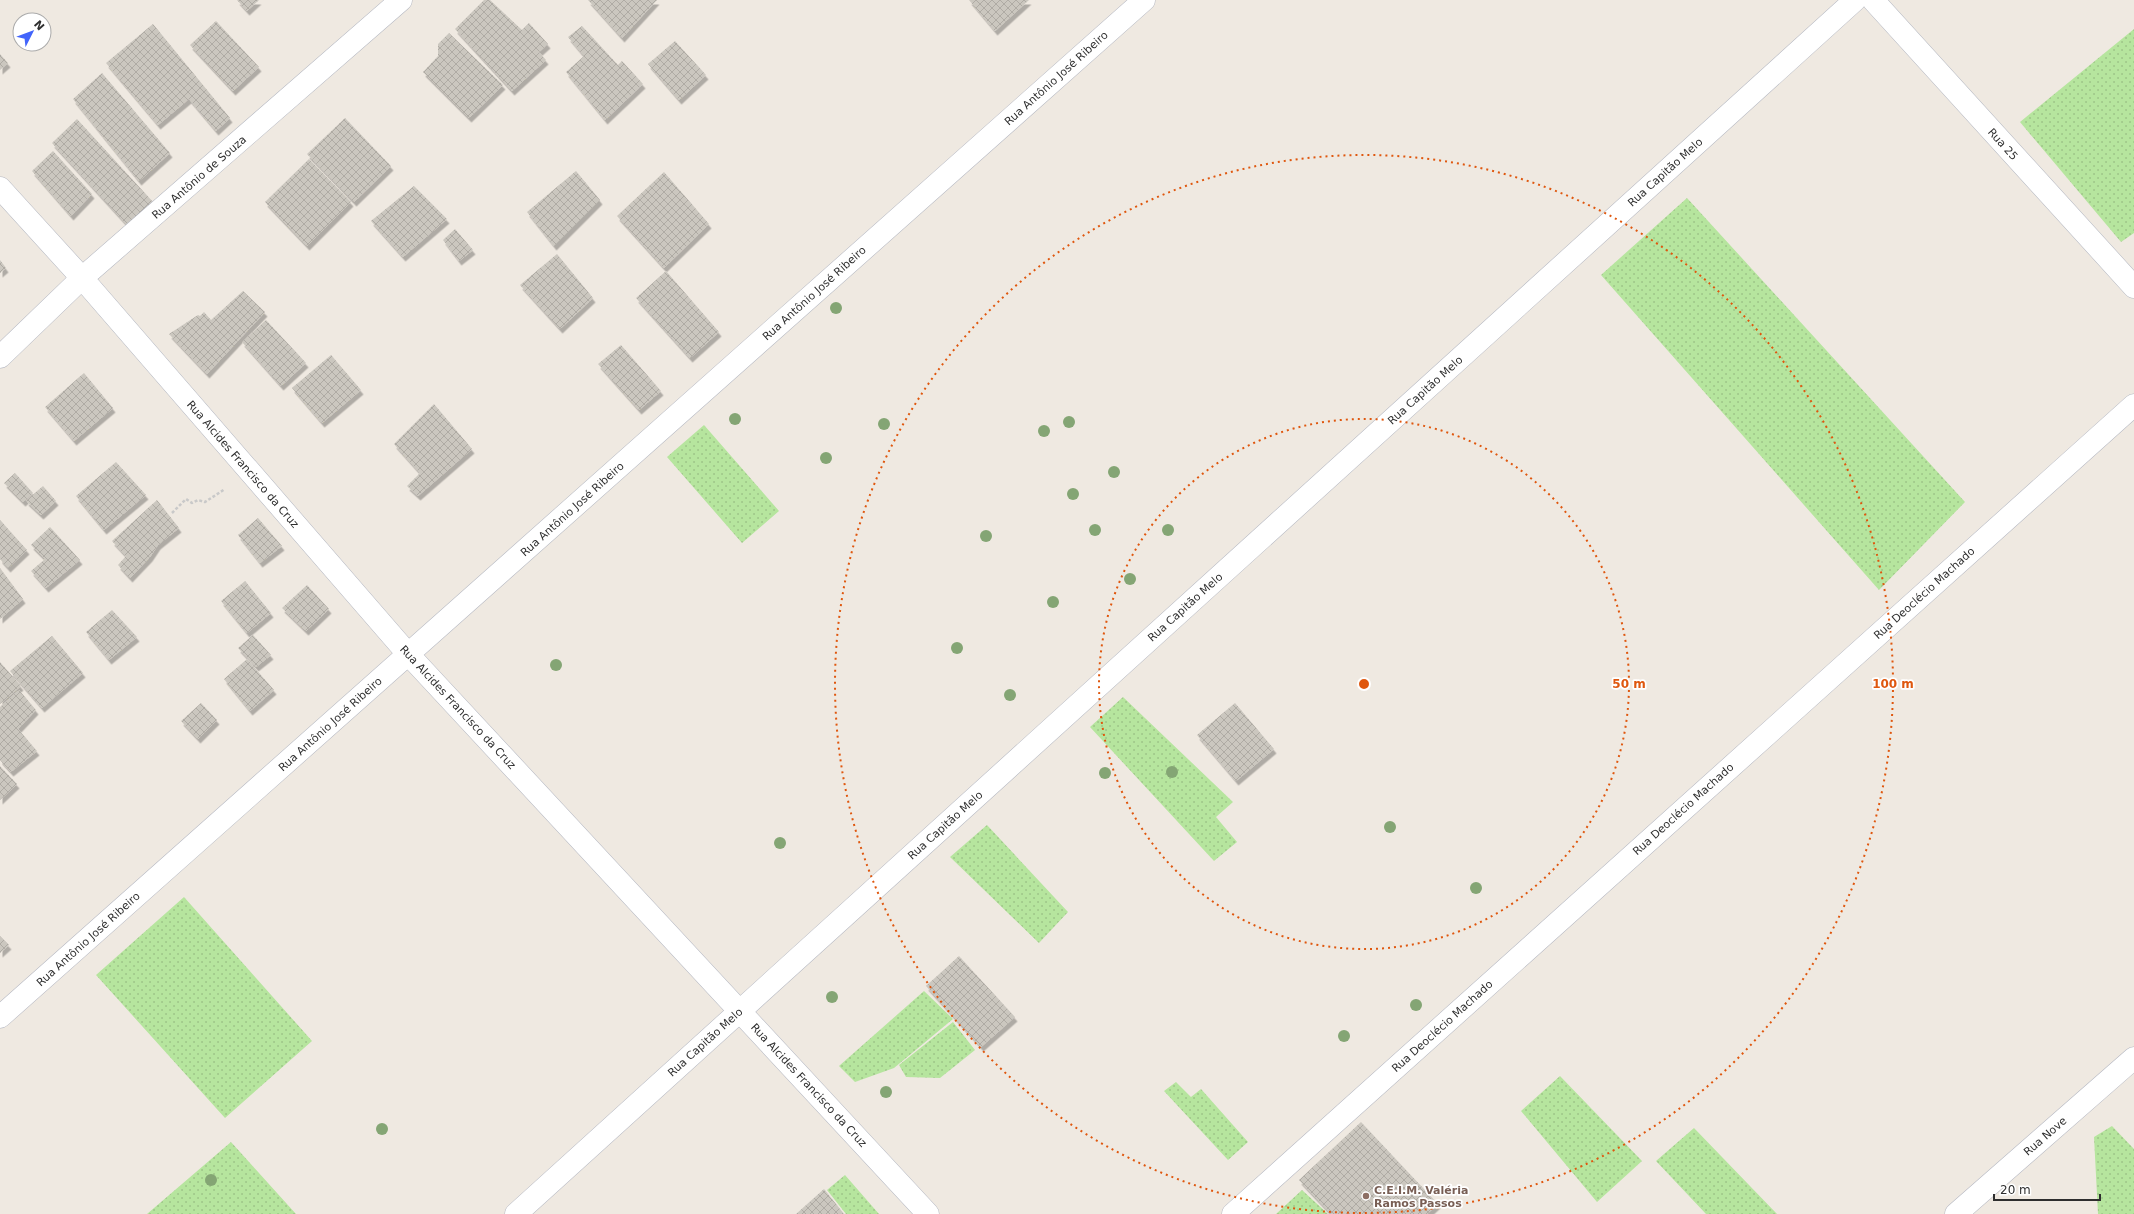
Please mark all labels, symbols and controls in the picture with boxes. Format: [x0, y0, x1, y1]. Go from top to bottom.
north arrow [12, 12, 52, 52]
text: N [31, 18, 47, 33]
street label: Rua Antônio José Ribeiro [1002, 28, 1111, 128]
street label: Rua 25 [1985, 126, 2020, 163]
street label: Rua Antônio de Souza [150, 133, 249, 222]
street label: Rua Capitão Melo [1625, 135, 1706, 209]
street label: Rua Antônio José Ribeiro [760, 243, 869, 343]
street label: Rua Capitão Melo [1385, 353, 1466, 427]
street label: Rua Alcides Francisco da Cruz [184, 398, 301, 531]
street label: Rua Antônio José Ribeiro [518, 459, 627, 559]
street label: Rua Deoclécio Machado [1871, 544, 1978, 642]
street label: Rua Capitão Melo [1145, 570, 1226, 644]
street label: Rua Alcides Francisco da Cruz [397, 643, 518, 772]
street label: Rua Antônio José Ribeiro [276, 674, 385, 774]
centre of rings [1357, 677, 1371, 691]
text: 50 m [1612, 677, 1646, 691]
text: 100 m [1872, 677, 1914, 691]
street label: Rua Deoclécio Machado [1630, 760, 1737, 858]
street label: Rua Capitão Melo [905, 788, 986, 862]
street label: Rua Antônio José Ribeiro [34, 889, 143, 989]
street label: Rua Deoclécio Machado [1389, 977, 1496, 1075]
street label: Rua Capitão Melo [665, 1005, 746, 1079]
street label: Rua Alcides Francisco da Cruz [748, 1021, 869, 1150]
street label: Rua Nove [2021, 1114, 2070, 1159]
scale bar [1994, 1176, 2100, 1202]
text: 20 m [2000, 1183, 2031, 1197]
place label: C.E.I.M. Valéria Ramos Passos [1374, 1184, 1468, 1210]
marker: C.E.I.M. Valéria Ramos Passos [1361, 1191, 1371, 1201]

